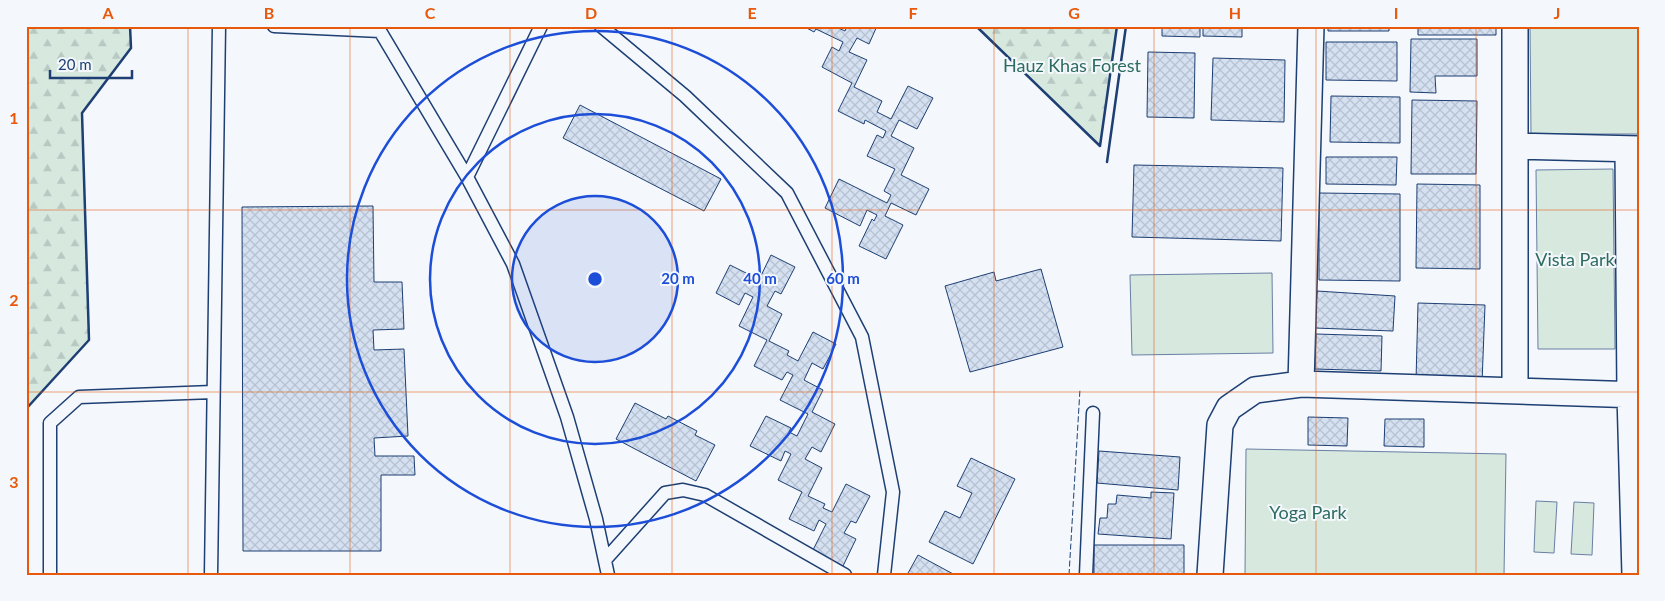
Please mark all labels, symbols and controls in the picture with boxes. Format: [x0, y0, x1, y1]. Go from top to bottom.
text: A [101, 3, 114, 22]
text: B [264, 3, 274, 22]
text: C [425, 3, 436, 22]
text: D [585, 3, 597, 22]
text: E [747, 3, 757, 22]
text: F [908, 3, 918, 22]
text: G [1068, 3, 1080, 22]
text: H [1229, 3, 1241, 22]
text: I [1394, 3, 1398, 22]
text: J [1554, 3, 1560, 22]
scale bar [50, 48, 132, 80]
park label: Hauz Khas Forest [1003, 54, 1142, 76]
text: 20 m [58, 55, 92, 73]
text: 1 [9, 108, 19, 127]
park label: Vista Park [1535, 248, 1616, 270]
text: 20 m [661, 269, 695, 287]
text: 40 m [743, 269, 777, 287]
text: 60 m [826, 269, 860, 287]
centre of rings [586, 270, 604, 288]
text: 2 [9, 290, 19, 309]
text: 3 [9, 472, 19, 491]
park label: Yoga Park [1269, 501, 1348, 523]

